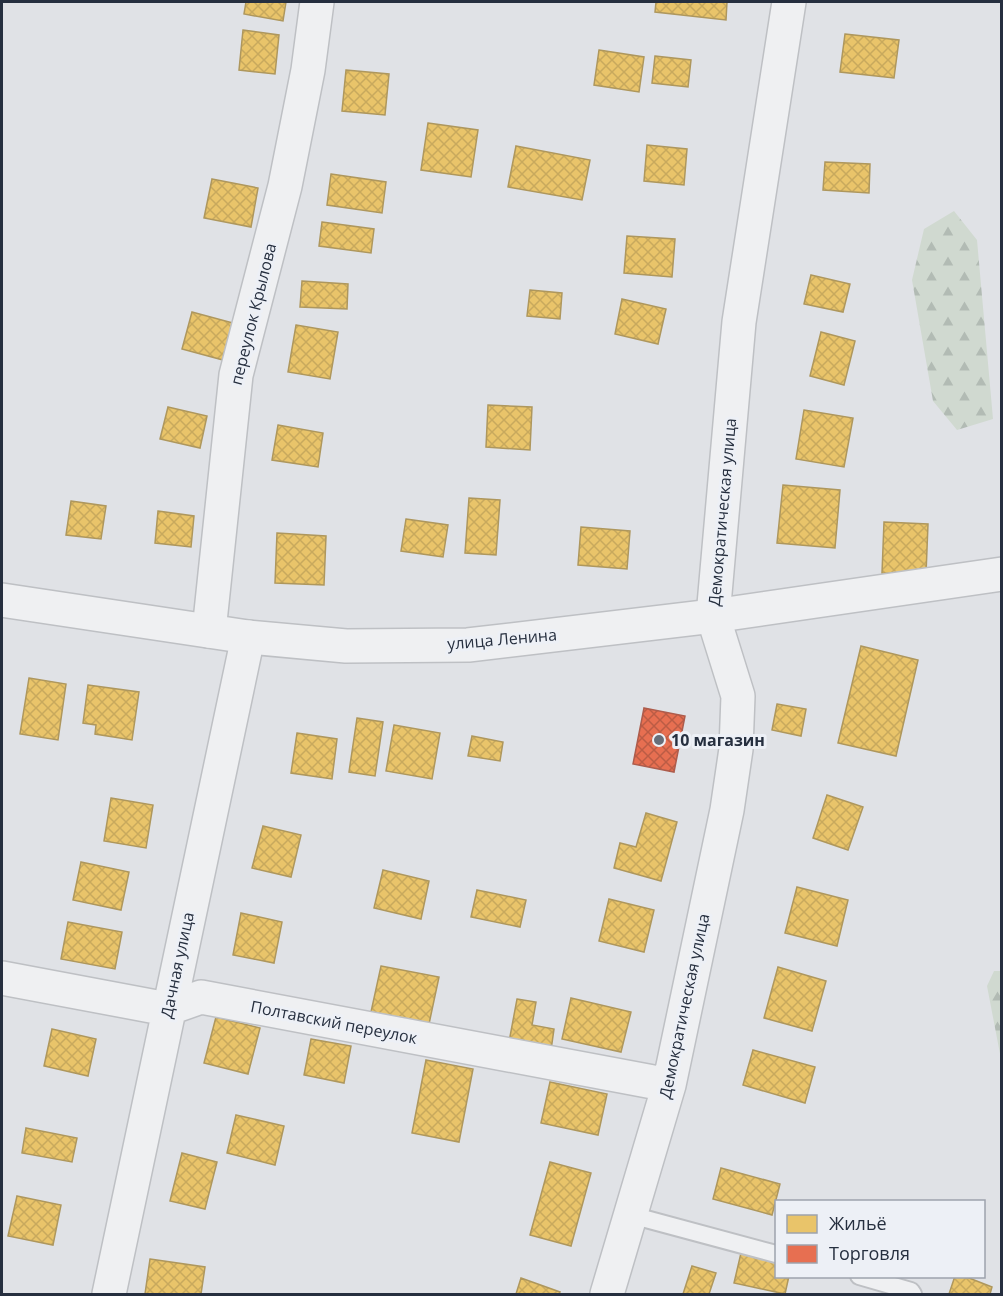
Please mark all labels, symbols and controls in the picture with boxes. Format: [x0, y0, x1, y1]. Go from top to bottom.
street label: переулок Крылова [225, 241, 281, 387]
street label: Демократическая улица [703, 417, 741, 607]
street label: улица Ленина [446, 623, 558, 655]
place label: 10 магазин [671, 729, 765, 751]
marker: 10 магазин [652, 733, 666, 747]
street label: Дачная улица [155, 910, 199, 1020]
street label: Демократическая улица [654, 911, 714, 1101]
street label: Полтавский переулок [249, 995, 420, 1049]
legend [775, 1200, 985, 1278]
text: Жильё [829, 1211, 887, 1235]
text: Торговля [829, 1241, 910, 1265]

